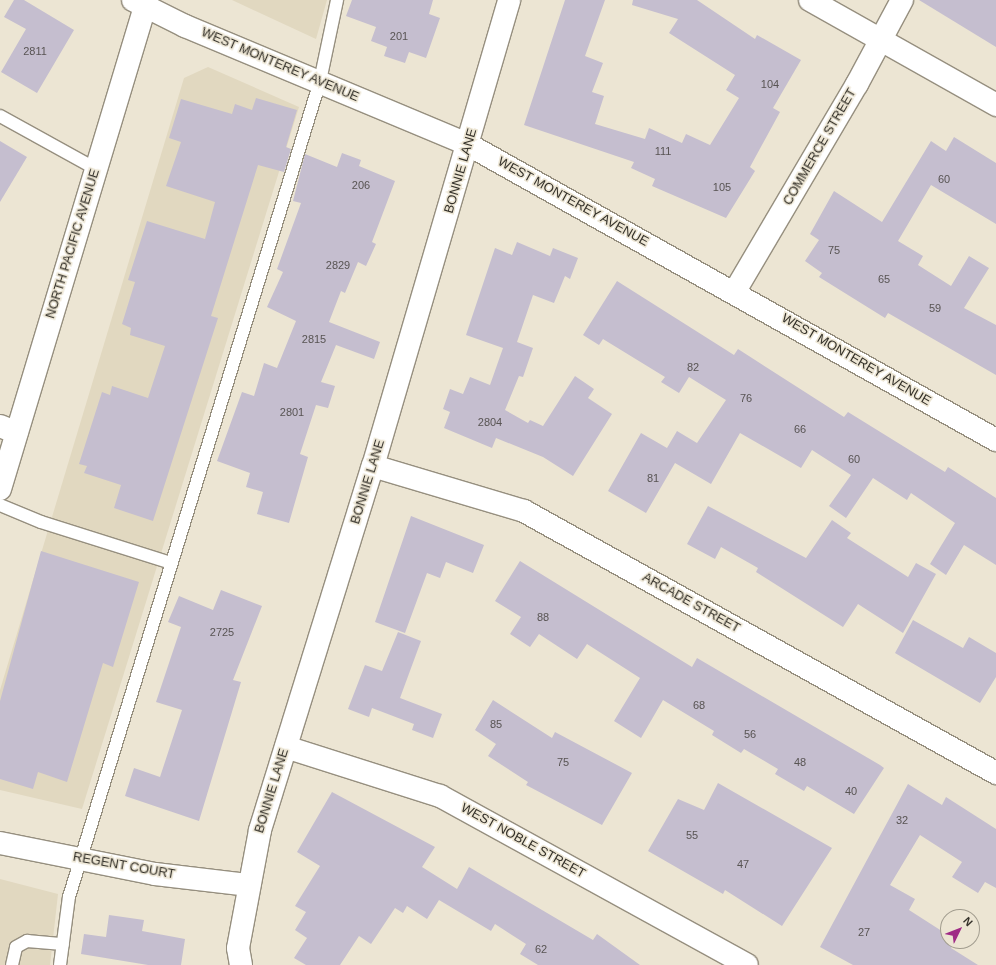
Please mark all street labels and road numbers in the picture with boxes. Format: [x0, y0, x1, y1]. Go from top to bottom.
street label: WEST MONTEREY AVENUE [198, 24, 362, 106]
street label: COMMERCE STREET [780, 86, 860, 208]
street label: BONNIE LANE [441, 127, 481, 215]
street label: WEST MONTEREY AVENUE [494, 154, 652, 250]
street label: NORTH PACIFIC AVENUE [43, 167, 103, 321]
street label: WEST MONTEREY AVENUE [778, 311, 934, 409]
street label: BONNIE LANE [348, 438, 388, 526]
street label: ARCADE STREET [640, 570, 742, 636]
street label: BONNIE LANE [252, 747, 292, 835]
street label: WEST NOBLE STREET [458, 800, 588, 882]
street label: REGENT COURT [72, 849, 176, 883]

